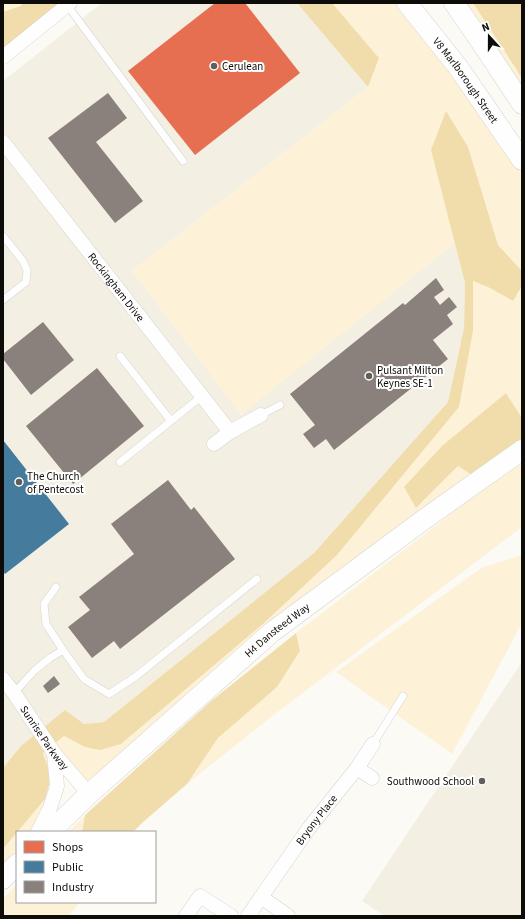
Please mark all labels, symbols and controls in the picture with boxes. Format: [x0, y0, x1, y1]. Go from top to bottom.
north arrow [469, 16, 509, 56]
text: N [479, 19, 492, 35]
street label: V8 Marlborough Street [430, 34, 502, 126]
place label: Cerulean [222, 59, 263, 74]
marker: Cerulean [209, 61, 219, 71]
street label: Rockingham Drive [85, 249, 148, 325]
place label: Pulsant Milton Keynes SE-1 [377, 363, 443, 391]
marker: Pulsant Milton Keynes SE-1 [364, 371, 374, 381]
place label: The Church of Pentecost [27, 469, 84, 497]
marker: The Church of Pentecost [14, 477, 24, 487]
street label: H4 Dansteed Way [241, 599, 313, 661]
street label: Sunrise Parkway [17, 702, 73, 773]
place label: Southwood School [387, 774, 474, 789]
marker: Southwood School [477, 776, 487, 786]
street label: Bryony Place [292, 791, 341, 848]
legend [16, 831, 156, 903]
text: Shops [52, 839, 83, 856]
text: Public [52, 859, 84, 876]
text: Industry [52, 879, 94, 896]

